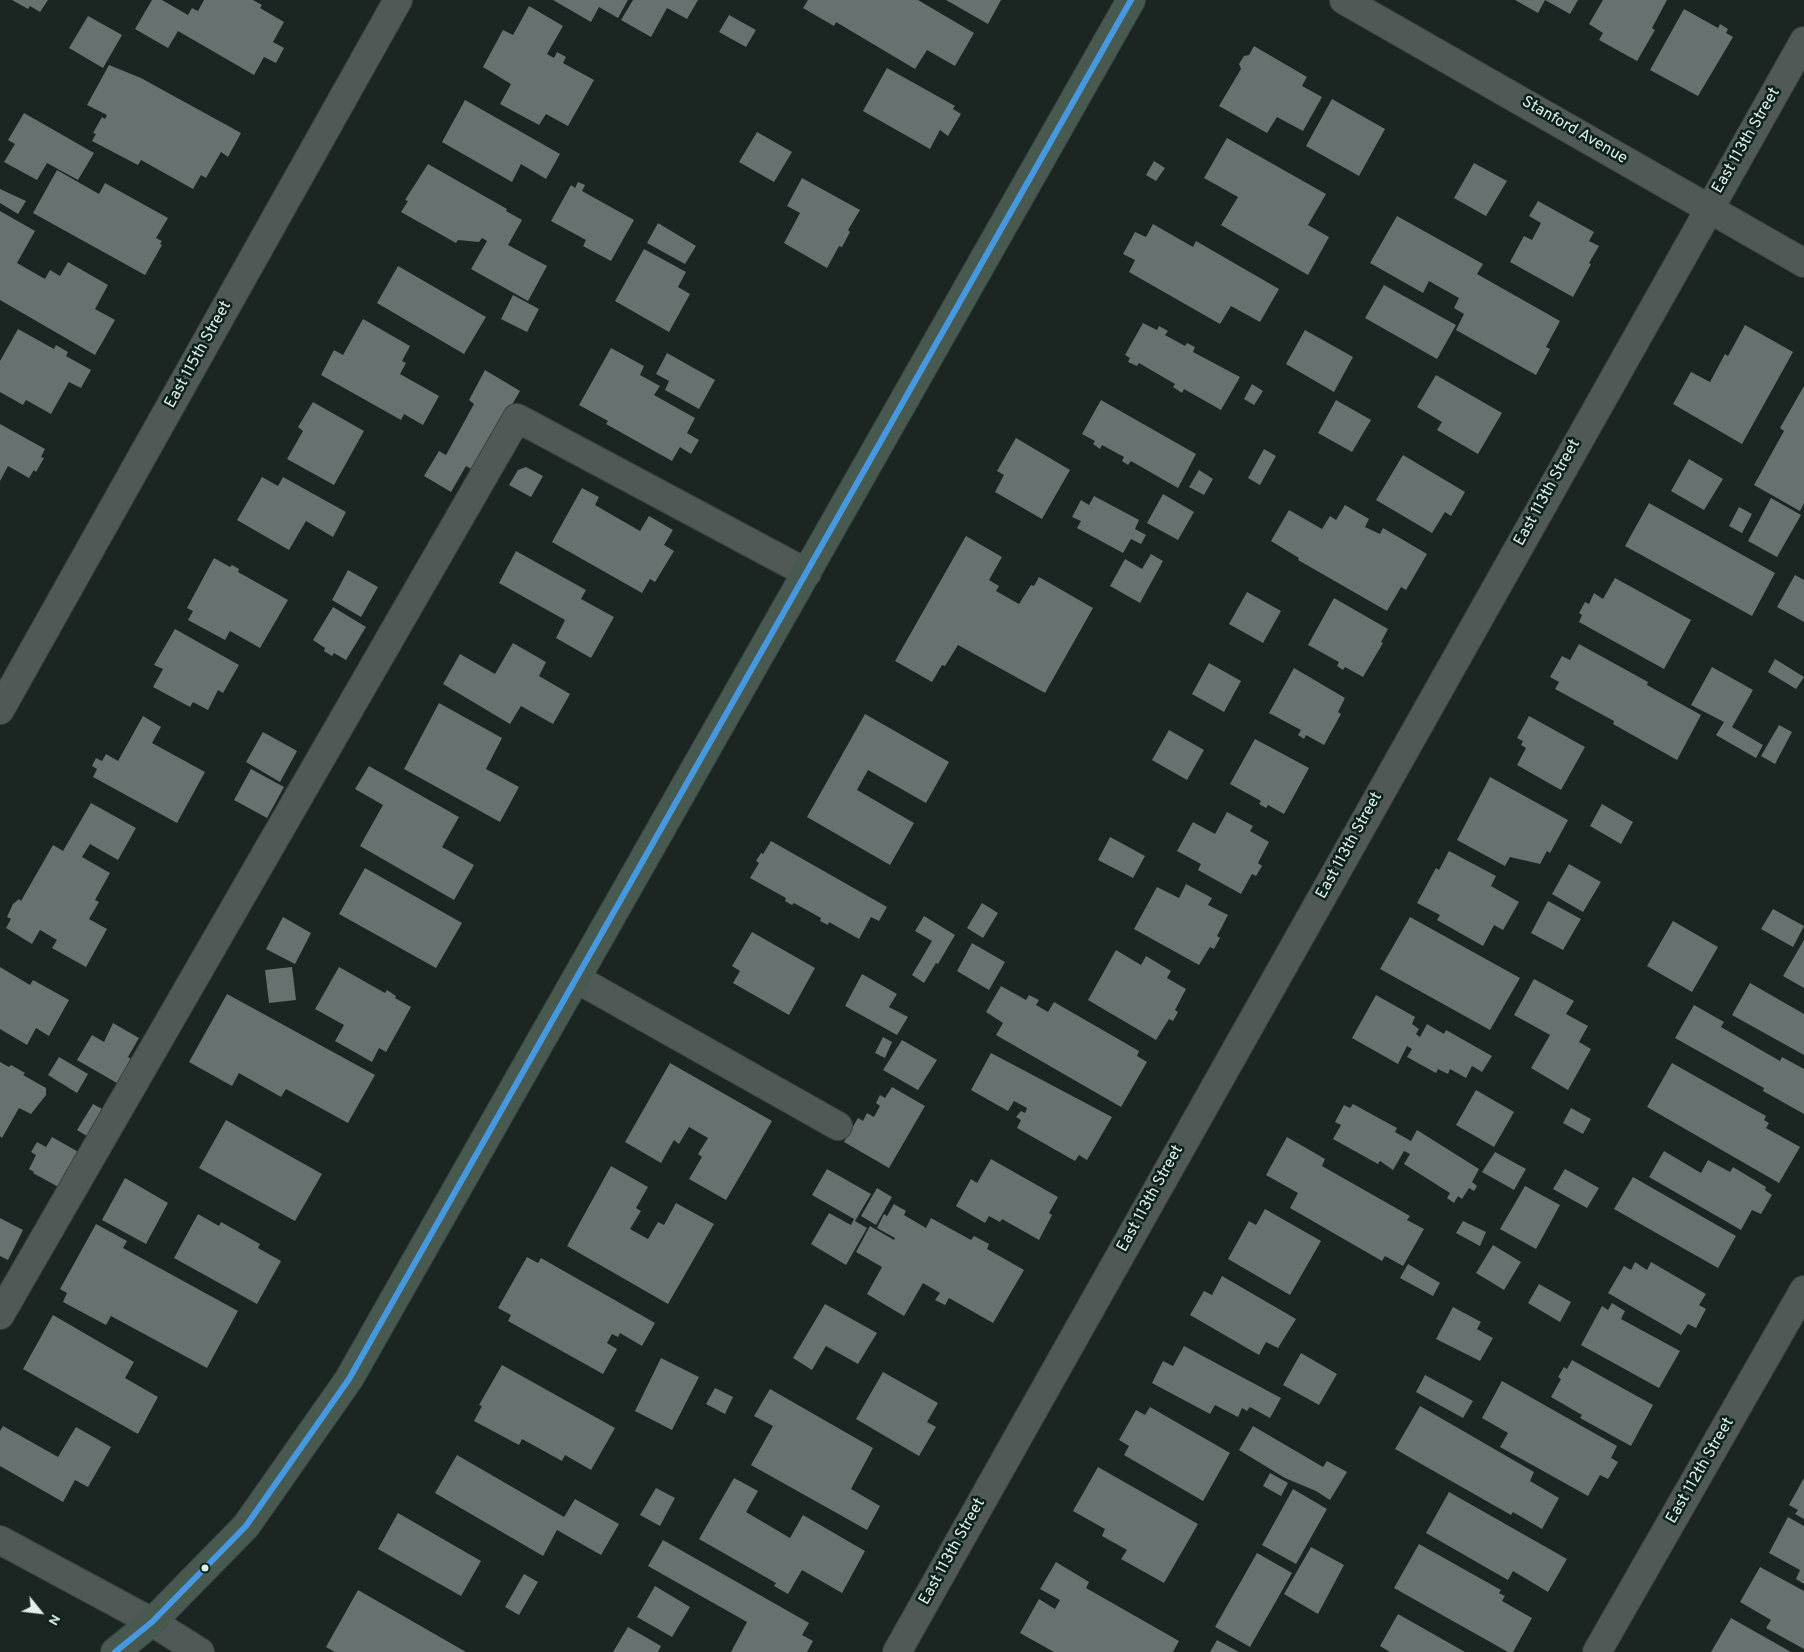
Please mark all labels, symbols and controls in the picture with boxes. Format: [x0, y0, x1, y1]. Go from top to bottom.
street label: East 113th Street [1709, 85, 1785, 197]
street label: Stanford Avenue [1518, 93, 1630, 169]
street label: East 115th Street [162, 298, 236, 412]
street label: East 113th Street [1511, 436, 1585, 550]
street label: East 113th Street [1313, 789, 1387, 903]
street label: East 113th Street [1114, 1142, 1188, 1256]
street label: East 112th Street [1663, 1415, 1739, 1527]
street label: East 113th Street [916, 1495, 990, 1609]
unlabelled marker [200, 1563, 210, 1573]
north arrow [15, 1587, 65, 1637]
text: N [44, 1611, 63, 1628]

